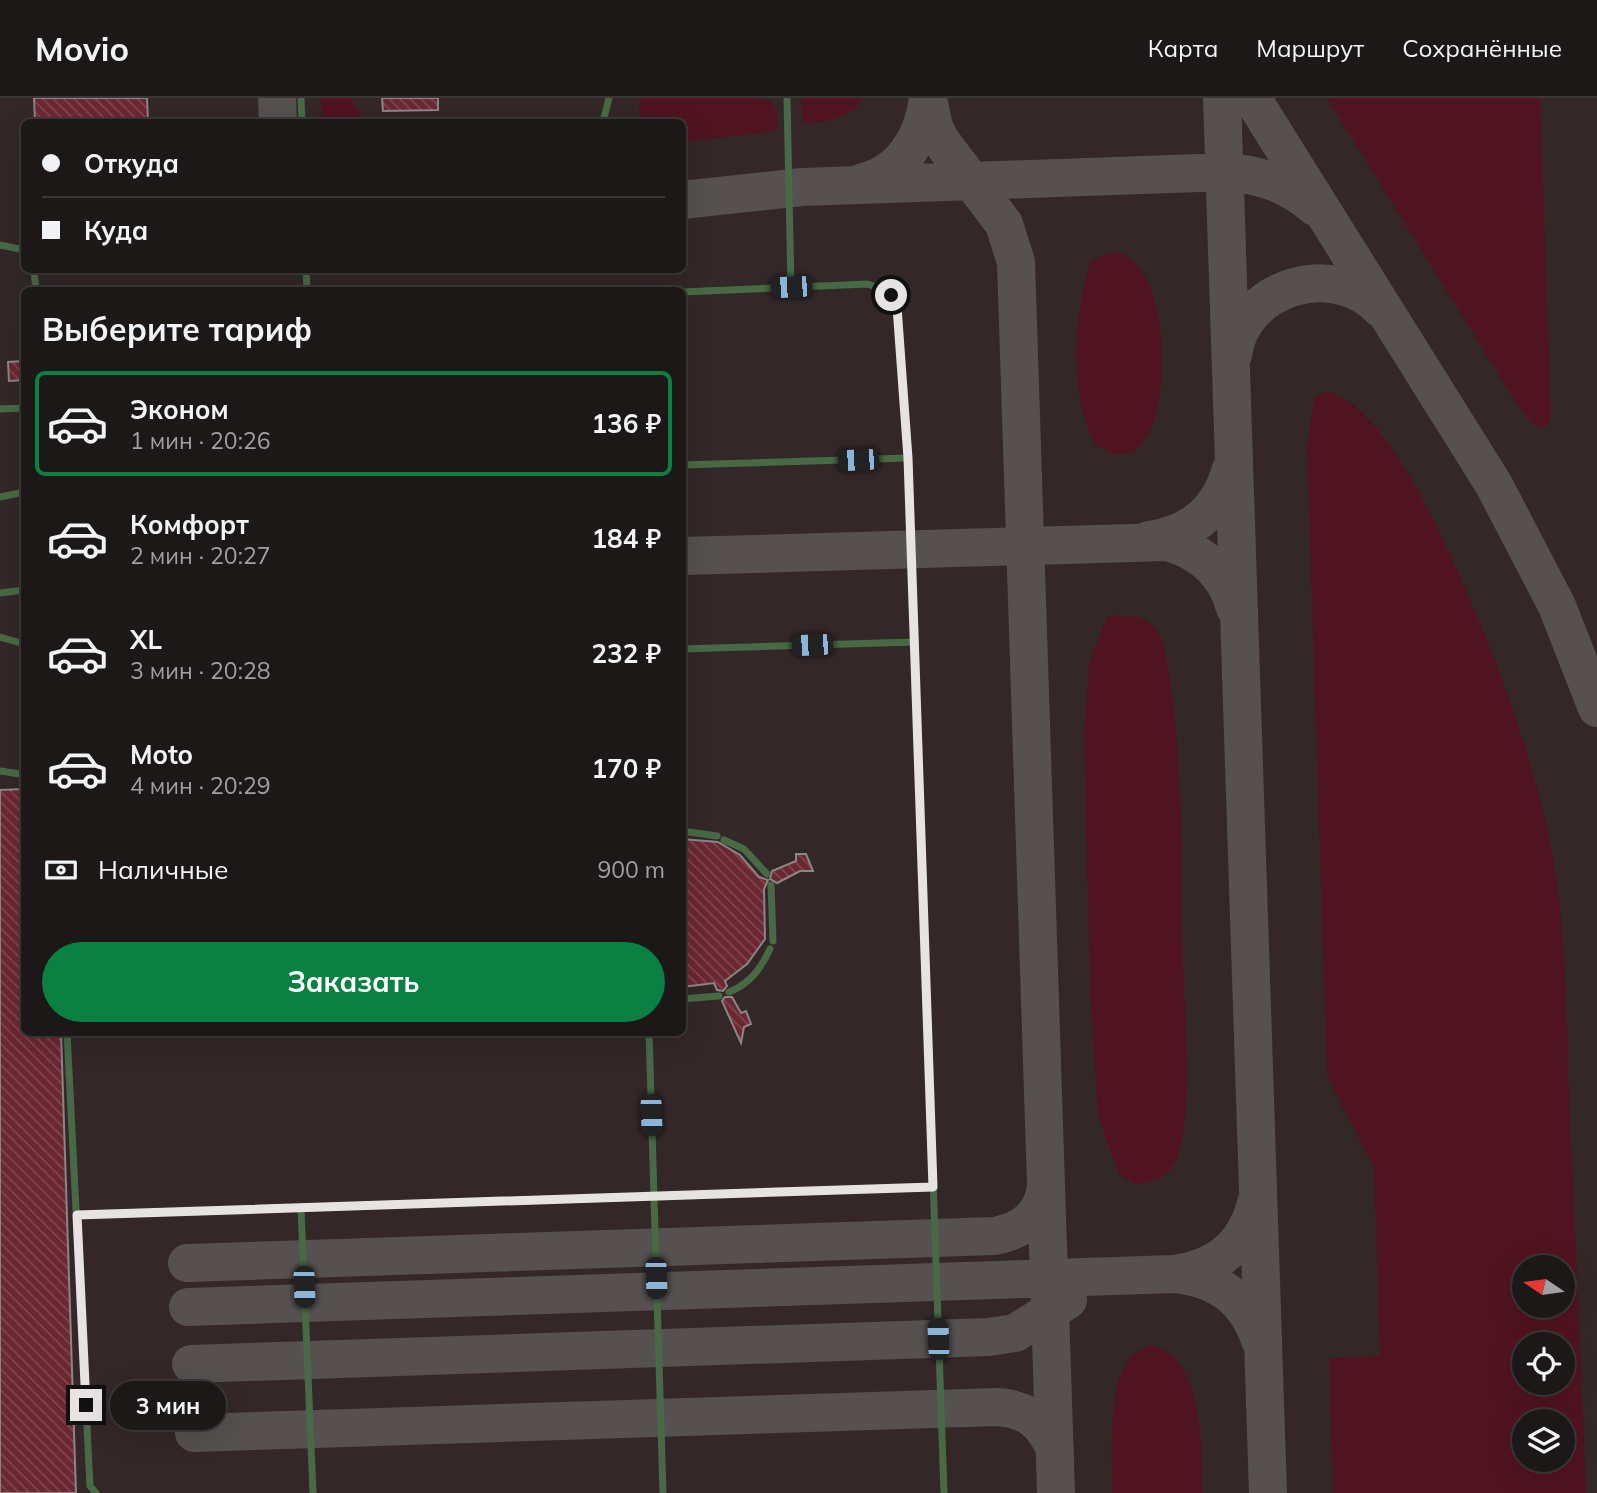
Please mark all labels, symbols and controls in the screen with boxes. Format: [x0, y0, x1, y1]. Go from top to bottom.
text: Movio [35, 28, 129, 69]
text: Карта [1148, 33, 1218, 63]
text: Маршрут [1256, 33, 1364, 63]
text: Сохранённые [1402, 33, 1562, 63]
text: Откуда [84, 147, 179, 180]
text: Куда [84, 214, 148, 247]
car [770, 276, 813, 298]
route start [875, 279, 907, 311]
text: Выберите тариф [42, 309, 312, 349]
icon: car [46, 392, 109, 455]
text: Эконом [130, 393, 229, 426]
text: 136 ₽ [591, 407, 661, 440]
text: 1 мин · 20:26 [130, 426, 270, 455]
car [837, 449, 880, 471]
icon: car [46, 507, 109, 570]
text: Комфорт [130, 508, 249, 541]
text: 184 ₽ [591, 522, 661, 555]
text: 2 мин · 20:27 [130, 541, 270, 570]
icon: car [46, 622, 109, 685]
text: XL [130, 623, 162, 656]
car [791, 634, 834, 656]
text: 232 ₽ [591, 637, 661, 670]
text: 3 мин · 20:28 [130, 656, 270, 685]
icon: car [46, 737, 109, 800]
text: Moto [130, 738, 193, 771]
text: 170 ₽ [591, 752, 661, 785]
text: 4 мин · 20:29 [130, 771, 270, 800]
icon: cash [42, 851, 80, 889]
text: Наличные [98, 853, 228, 886]
text: 900 m [597, 855, 665, 884]
button: Заказать [42, 942, 665, 1022]
car [640, 1094, 663, 1136]
north arrow [1512, 1255, 1575, 1318]
map controls [1512, 1255, 1575, 1472]
car [645, 1257, 668, 1299]
car [293, 1266, 316, 1308]
car [927, 1318, 950, 1360]
button: locate [1512, 1332, 1575, 1395]
callout: 3 мин [110, 1380, 226, 1430]
route end [70, 1389, 102, 1421]
text: 3 мин [136, 1391, 200, 1420]
button: layers [1512, 1409, 1575, 1472]

